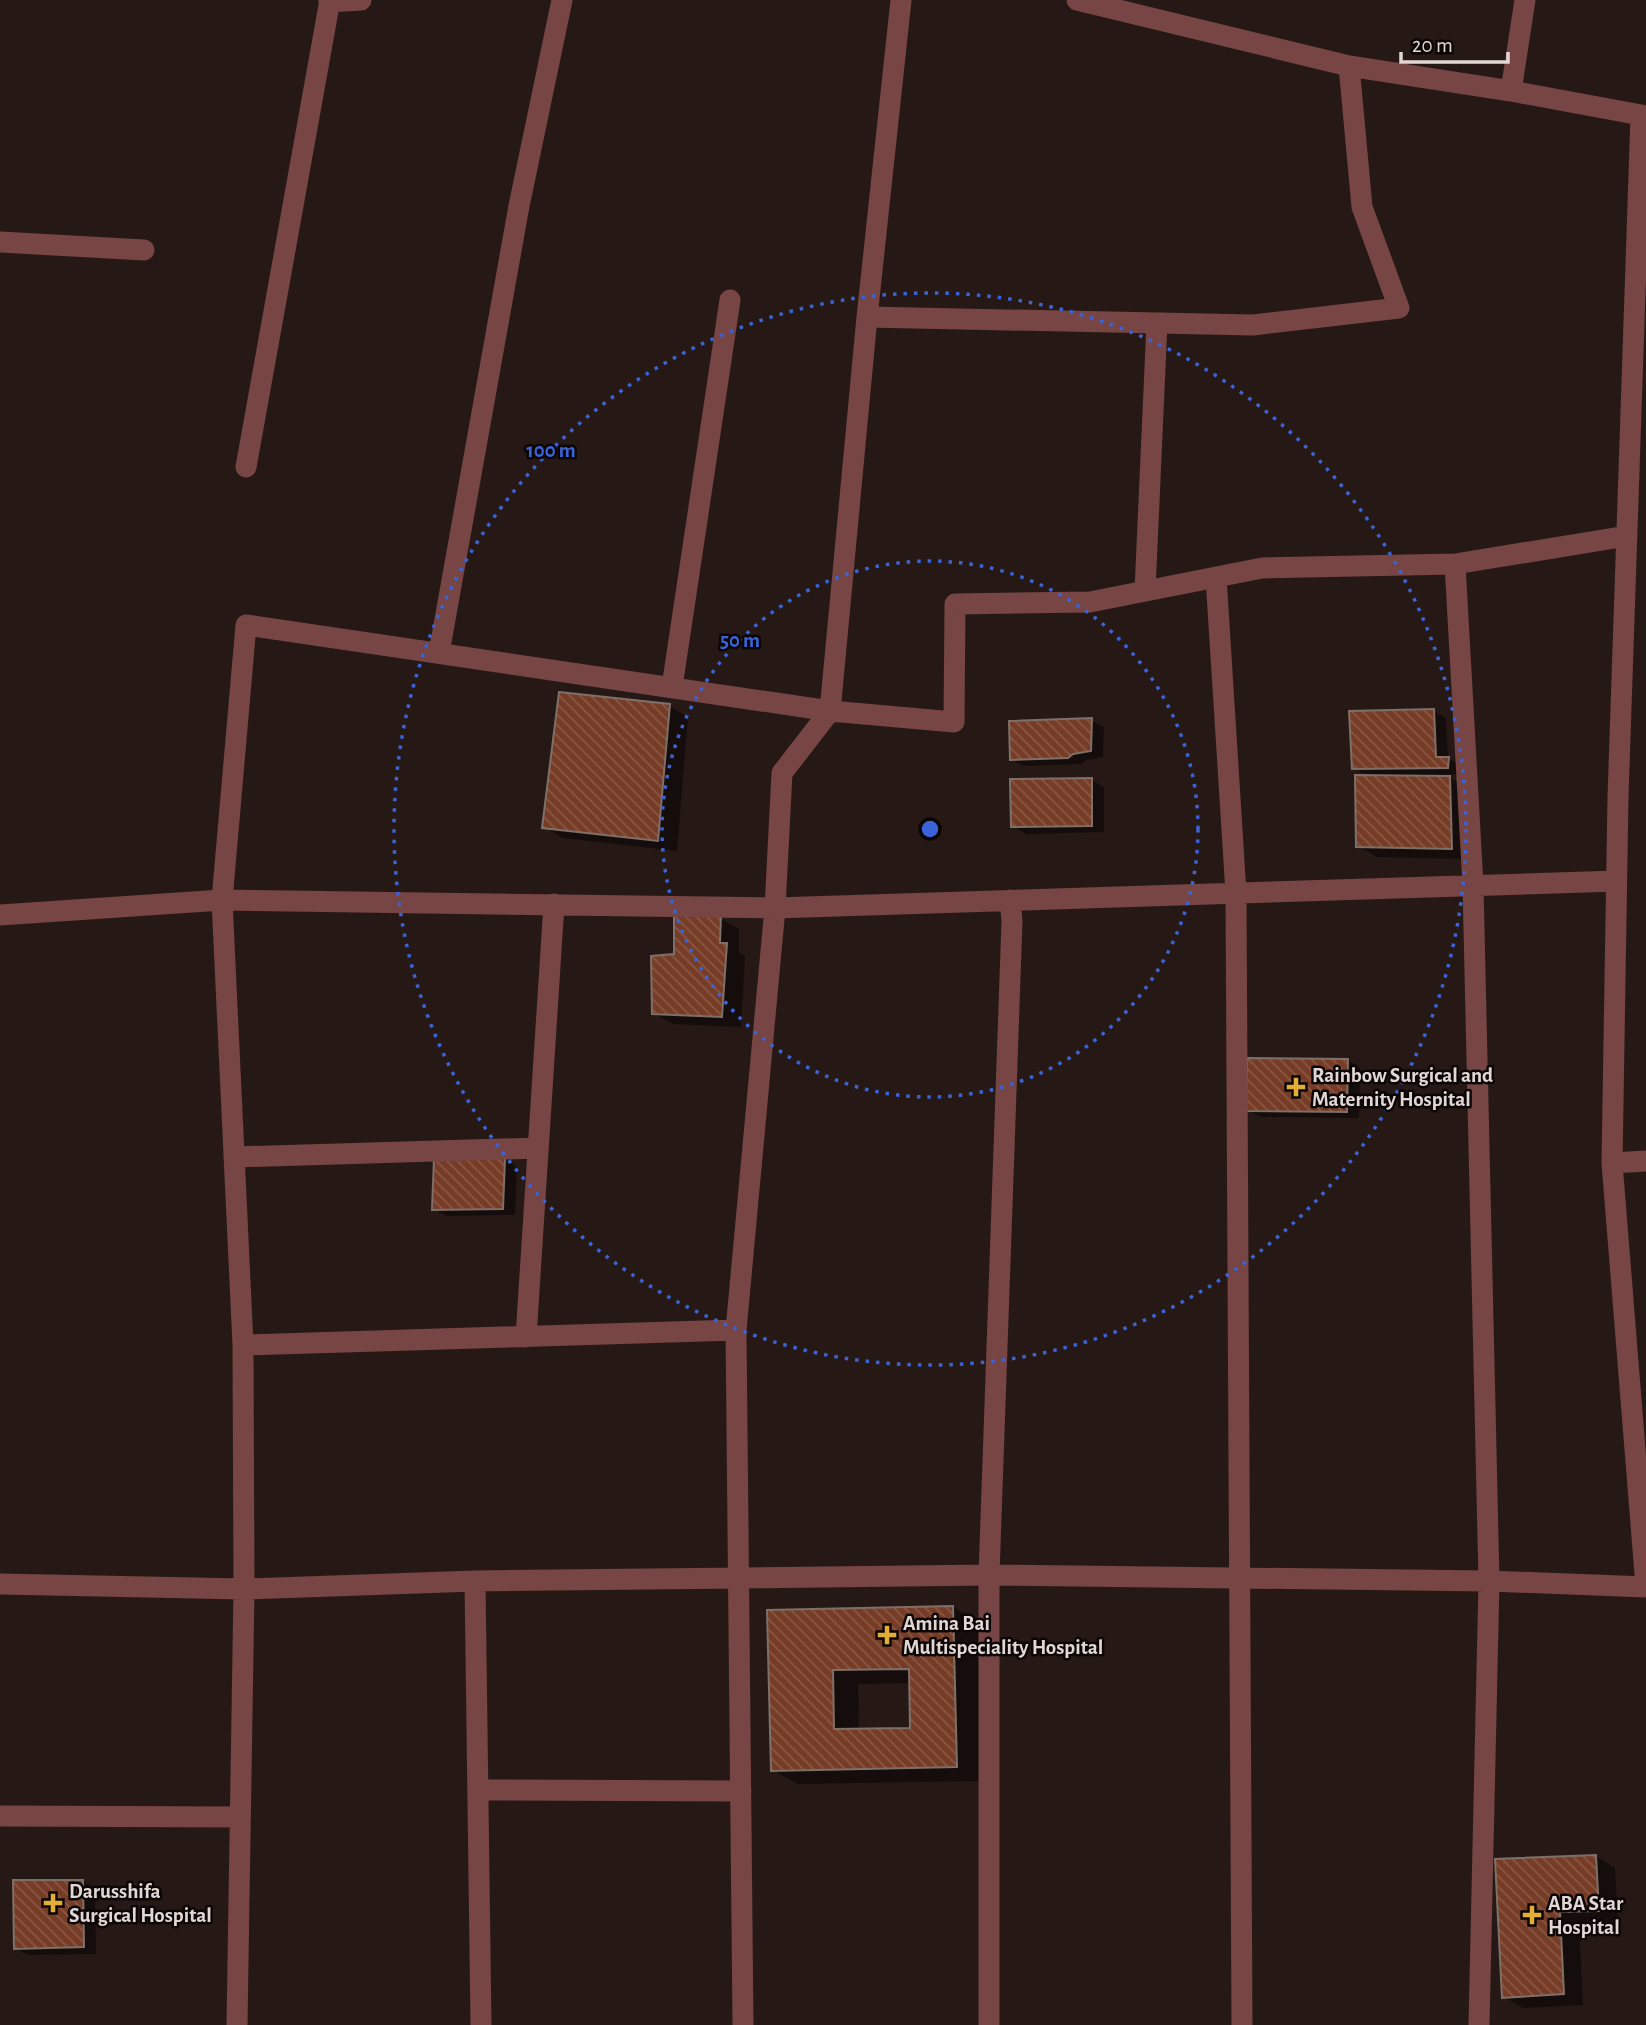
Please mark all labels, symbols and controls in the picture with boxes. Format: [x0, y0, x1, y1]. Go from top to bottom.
scale bar [1401, 21, 1508, 65]
text: 20 m [1412, 35, 1453, 56]
text: 100 m [526, 440, 576, 461]
text: 50 m [720, 630, 760, 651]
centre of rings [918, 817, 942, 841]
place label: Rainbow Surgical and Maternity Hospital [1312, 1065, 1493, 1110]
marker: Rainbow Surgical and Maternity Hospital [1286, 1077, 1306, 1097]
place label: Amina Bai Multispeciality Hospital [903, 1613, 1103, 1658]
marker: Amina Bai Multispeciality Hospital [877, 1625, 897, 1645]
place label: Darusshifa Surgical Hospital [69, 1881, 212, 1926]
marker: Darusshifa Surgical Hospital [43, 1893, 63, 1913]
place label: ABA Star Hospital [1548, 1893, 1624, 1938]
marker: ABA Star Hospital [1522, 1905, 1542, 1925]

